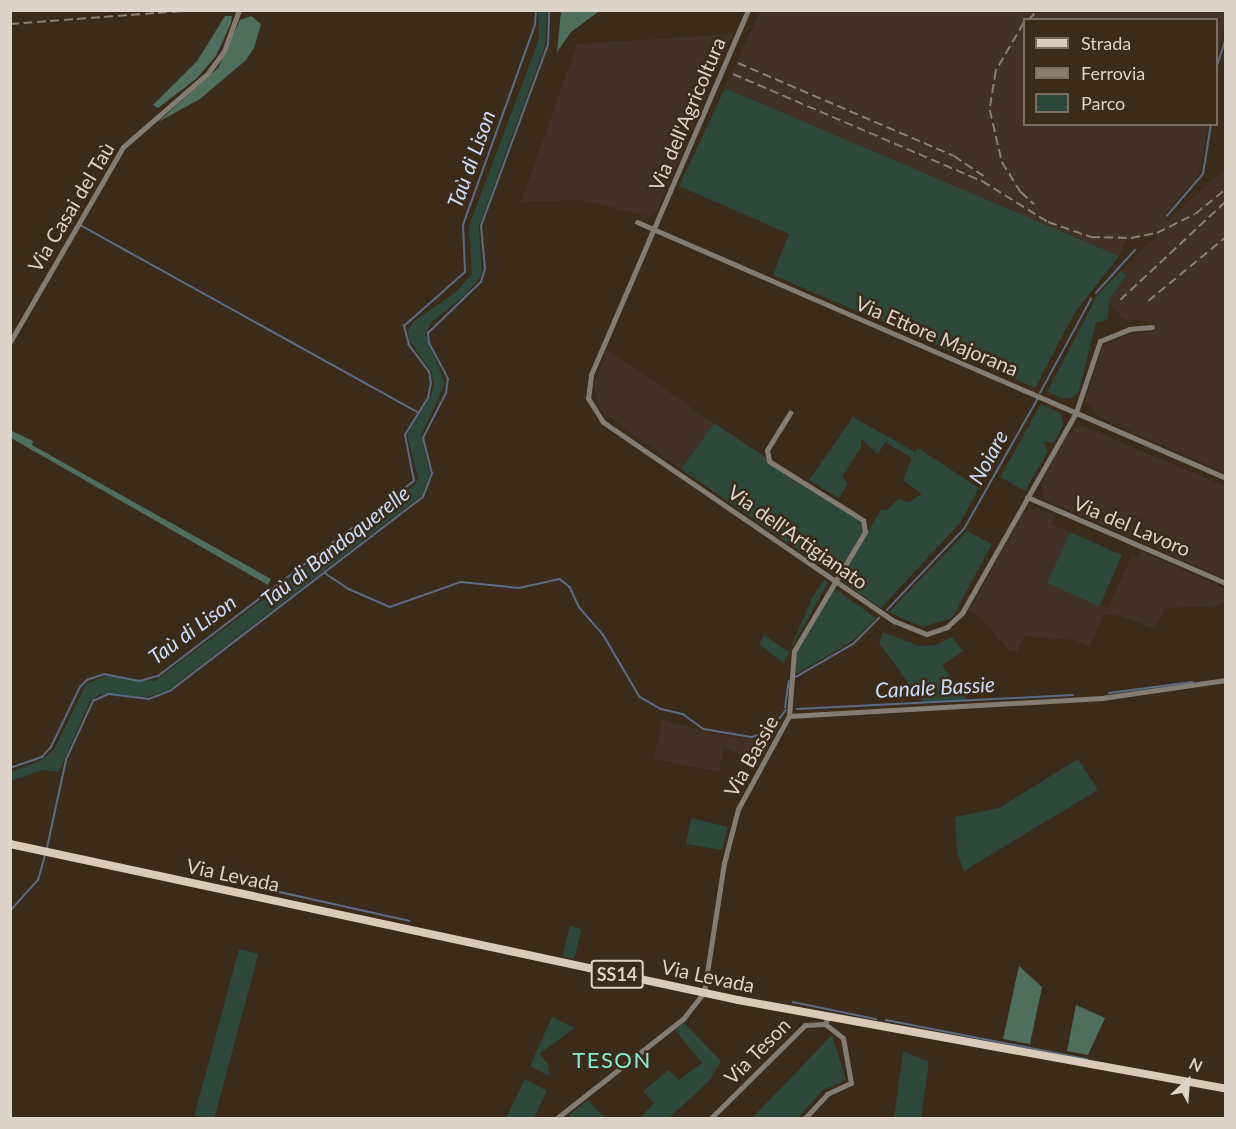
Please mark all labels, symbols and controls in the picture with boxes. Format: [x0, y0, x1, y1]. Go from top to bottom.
legend [1023, 18, 1218, 126]
text: Strada [1081, 32, 1131, 54]
street label: Via dell'Agricoltura [644, 34, 730, 194]
text: Ferrovia [1081, 62, 1145, 84]
text: Parco [1081, 92, 1125, 114]
water label: Taù di Lison [442, 107, 500, 211]
street label: Via Casai del Taù [23, 138, 119, 276]
street label: Via Ettore Majorana [852, 291, 1022, 381]
water label: Noiare [963, 426, 1013, 488]
water label: Taù di Bandoquerelle [256, 480, 414, 612]
street label: Via dell'Artigianato [723, 480, 873, 594]
street label: Via del Lavoro [1070, 491, 1194, 561]
water label: Taù di Lison [143, 589, 241, 669]
water label: Canale Bassie [874, 671, 996, 703]
street label: Via Bassie [719, 711, 783, 801]
street label: Via Levada [184, 853, 282, 897]
street label: Via Levada [659, 954, 757, 998]
road number: SS14 [590, 959, 644, 989]
street label: Via Teson [719, 1013, 795, 1089]
district label: TESON [572, 1047, 652, 1073]
north arrow [1158, 1051, 1218, 1111]
text: N [1186, 1053, 1206, 1076]

